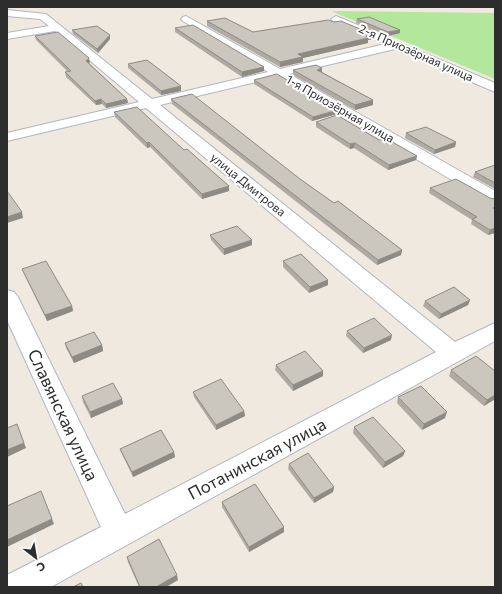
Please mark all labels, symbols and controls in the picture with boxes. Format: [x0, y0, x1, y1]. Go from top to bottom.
street label: 2-я Приозёрная улица [357, 20, 476, 84]
street label: 1-я Приозёрная улица [284, 71, 397, 145]
street label: улица Дмитрова [208, 150, 289, 219]
street label: Славянская улица [24, 346, 103, 484]
street label: Потанинская улица [184, 413, 330, 504]
north arrow [16, 538, 56, 578]
text: С [34, 559, 48, 575]

